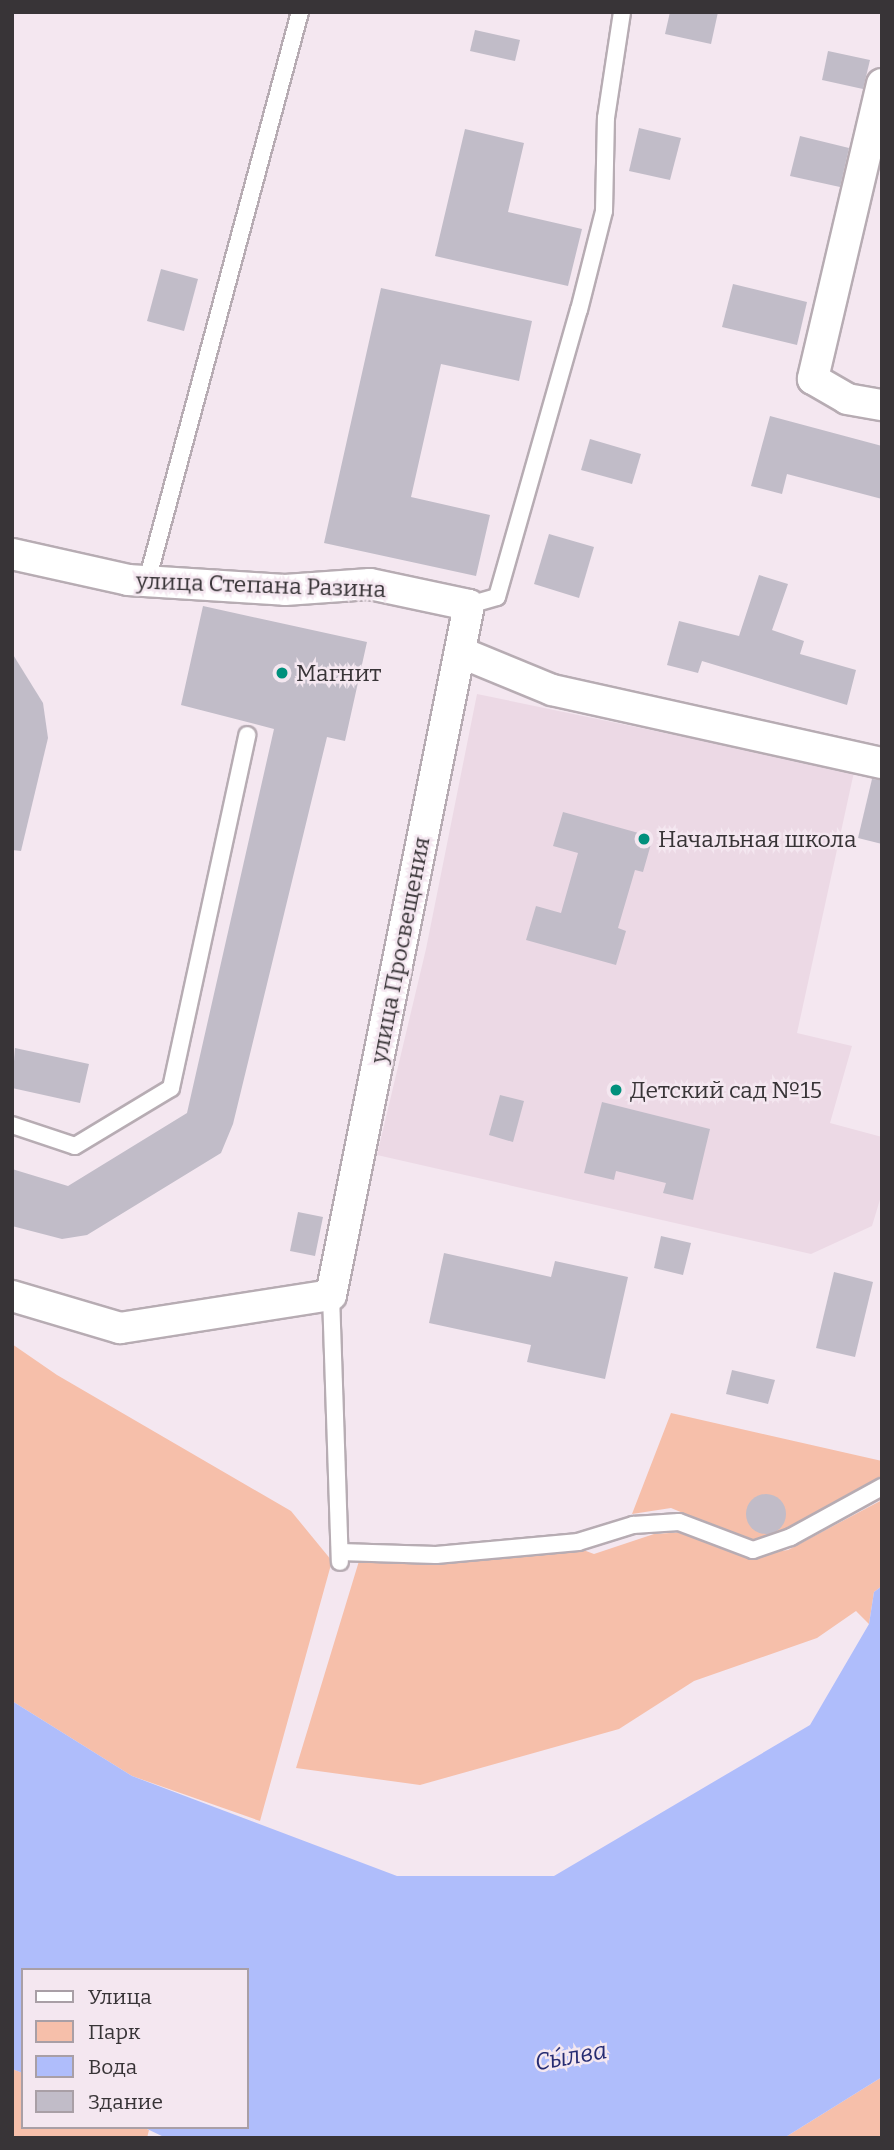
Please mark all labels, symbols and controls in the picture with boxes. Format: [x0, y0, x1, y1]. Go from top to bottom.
street label: улица Степана Разина [136, 567, 386, 603]
place label: Магнит [296, 659, 381, 687]
marker: Магнит [274, 665, 290, 681]
place label: Начальная школа [658, 825, 857, 853]
marker: Начальная школа [636, 831, 652, 847]
street label: улица Просвещения [364, 834, 436, 1066]
place label: Детский сад №15 [630, 1076, 822, 1104]
marker: Детский сад №15 [608, 1082, 624, 1098]
legend [21, 1968, 248, 2129]
text: Улица [88, 1984, 152, 2010]
text: Парк [88, 2019, 140, 2045]
water label: Сы́лва [533, 2037, 609, 2077]
text: Вода [88, 2054, 137, 2080]
text: Здание [88, 2089, 163, 2115]

